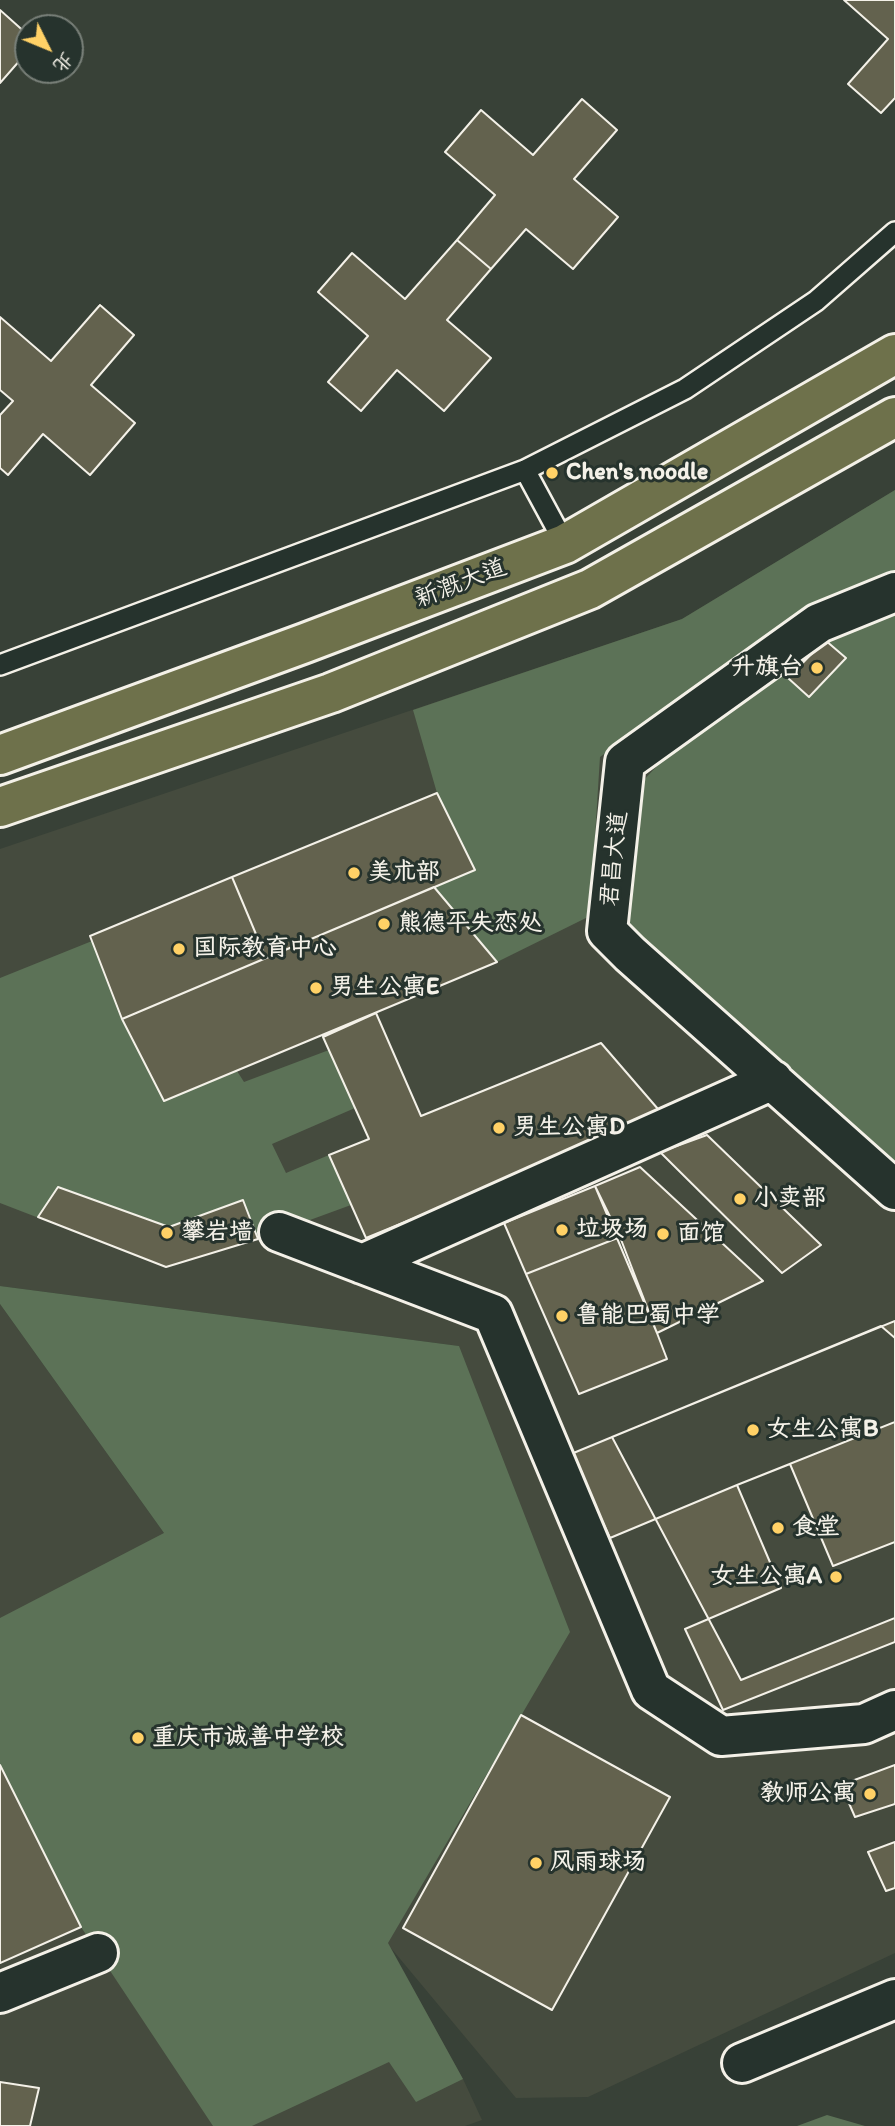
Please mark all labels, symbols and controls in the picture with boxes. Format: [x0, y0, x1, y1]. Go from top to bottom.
north arrow [14, 14, 84, 84]
text: 北 [48, 47, 78, 77]
place label: Chen's noodle [566, 459, 708, 487]
marker: Chen's noodle [544, 465, 560, 481]
street label: 新溉大道 [411, 553, 511, 615]
place label: 升旗台 [731, 654, 803, 682]
marker: 升旗台 [809, 660, 825, 676]
street label: 君昌大道 [596, 810, 634, 908]
place label: 美术部 [368, 859, 440, 887]
marker: 美术部 [346, 865, 362, 881]
place label: 熊德平失恋处 [398, 910, 542, 938]
marker: 熊德平失恋处 [376, 916, 392, 932]
place label: 国际教育中心 [193, 935, 337, 963]
marker: 国际教育中心 [171, 941, 187, 957]
place label: 男生公寓E [330, 974, 439, 1002]
marker: 男生公寓E [308, 980, 324, 996]
place label: 男生公寓D [513, 1114, 625, 1142]
marker: 男生公寓D [491, 1120, 507, 1136]
place label: 小卖部 [754, 1185, 826, 1213]
marker: 小卖部 [732, 1191, 748, 1207]
place label: 垃圾场 [576, 1216, 648, 1244]
place label: 攀岩墙 [181, 1219, 253, 1247]
place label: 面馆 [677, 1220, 725, 1248]
marker: 垃圾场 [554, 1222, 570, 1238]
marker: 攀岩墙 [159, 1225, 175, 1241]
marker: 面馆 [655, 1226, 671, 1242]
place label: 鲁能巴蜀中学 [576, 1302, 720, 1330]
marker: 鲁能巴蜀中学 [554, 1308, 570, 1324]
place label: 女生公寓B [767, 1416, 879, 1444]
marker: 女生公寓B [745, 1422, 761, 1438]
place label: 食堂 [792, 1514, 840, 1542]
marker: 食堂 [770, 1520, 786, 1536]
place label: 女生公寓A [711, 1563, 822, 1591]
marker: 女生公寓A [828, 1569, 844, 1585]
place label: 重庆市诚善中学校 [152, 1724, 344, 1752]
marker: 重庆市诚善中学校 [130, 1730, 146, 1746]
place label: 教师公寓 [760, 1780, 856, 1808]
marker: 教师公寓 [862, 1786, 878, 1802]
place label: 风雨球场 [550, 1849, 646, 1877]
marker: 风雨球场 [528, 1855, 544, 1871]

